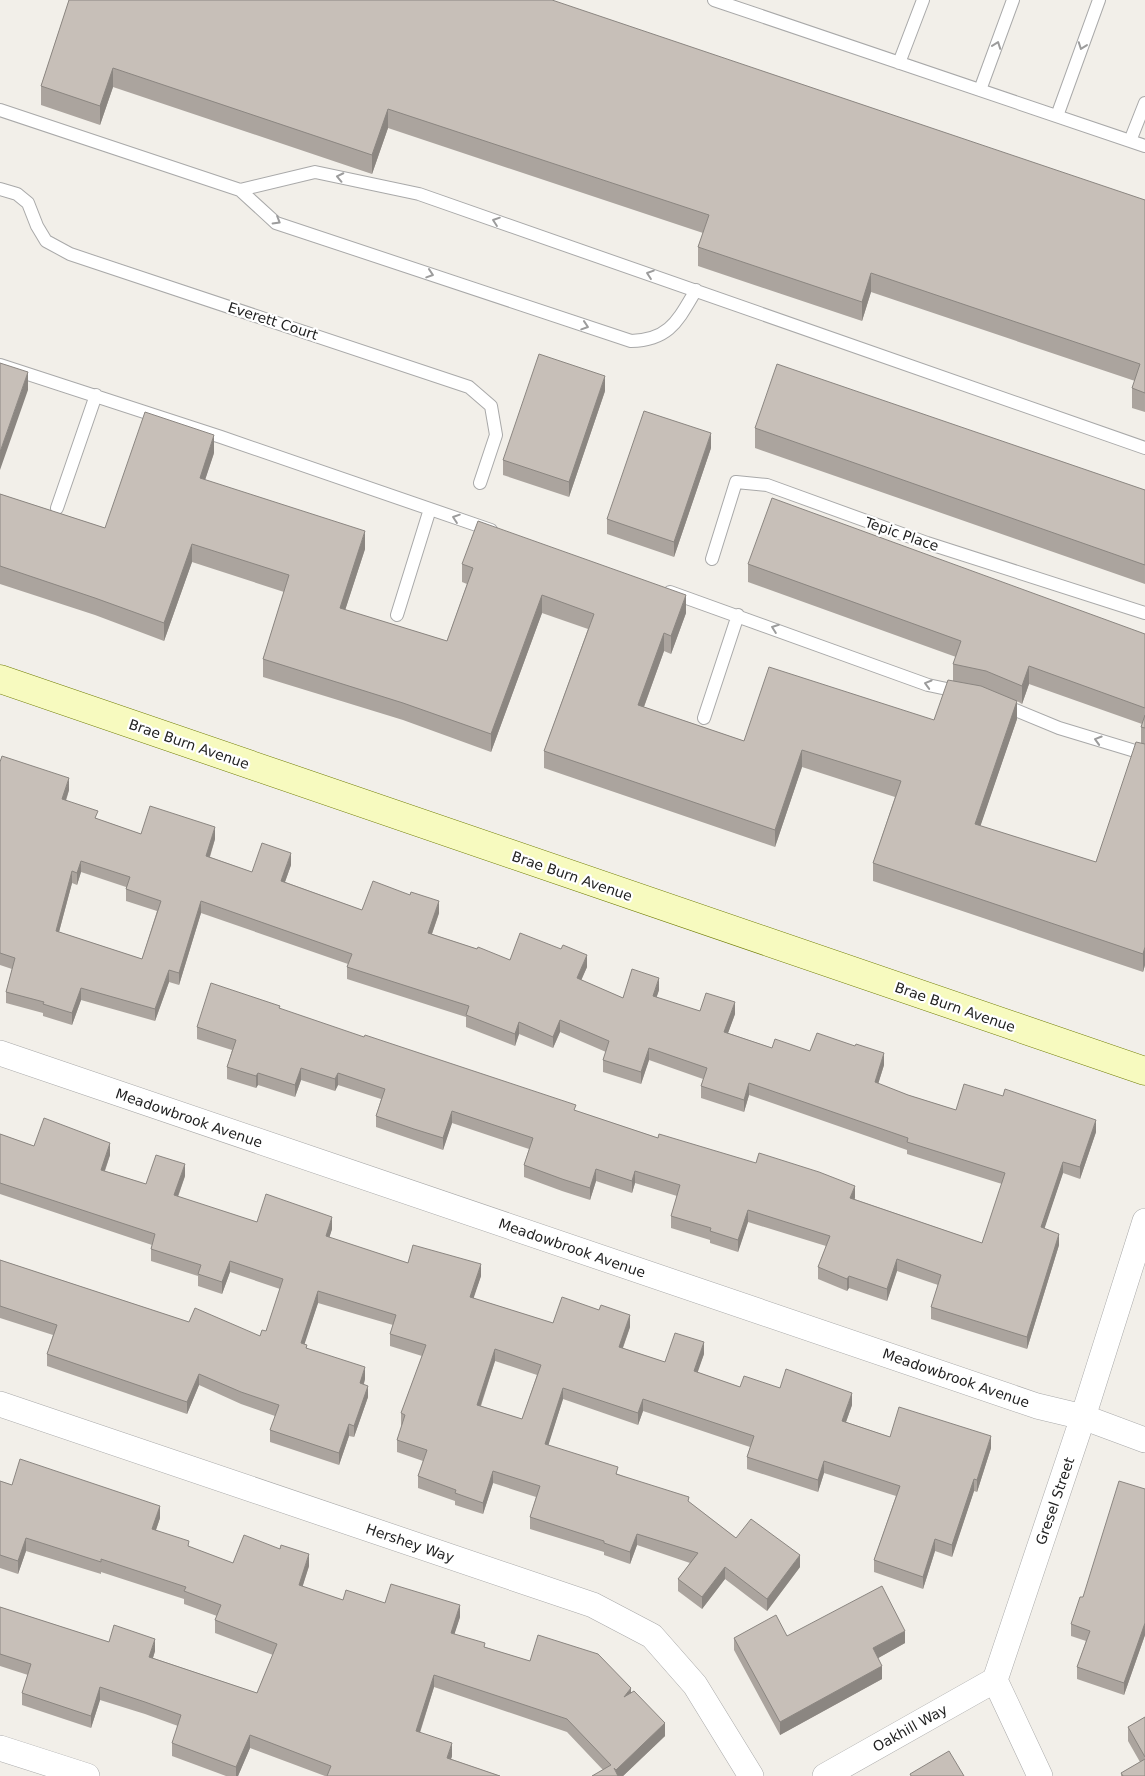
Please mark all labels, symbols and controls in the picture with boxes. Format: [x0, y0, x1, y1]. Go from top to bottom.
one-way arrow [991, 41, 1001, 50]
one-way arrow [1078, 41, 1088, 50]
one-way arrow [335, 172, 344, 183]
one-way arrow [272, 215, 281, 225]
one-way arrow [492, 217, 501, 227]
one-way arrow [426, 268, 434, 278]
one-way arrow [646, 270, 654, 280]
street label: Everett Court [226, 299, 321, 343]
one-way arrow [580, 320, 588, 330]
one-way arrow [453, 514, 461, 524]
street label: Tepic Place [862, 514, 941, 554]
one-way arrow [772, 624, 780, 634]
one-way arrow [924, 679, 933, 689]
street label: Brae Burn Avenue [127, 716, 251, 772]
one-way arrow [1095, 736, 1103, 746]
street label: Brae Burn Avenue [510, 848, 634, 904]
street label: Brae Burn Avenue [893, 979, 1017, 1035]
street label: Meadowbrook Avenue [113, 1085, 265, 1151]
street label: Meadowbrook Avenue [496, 1215, 648, 1281]
street label: Meadowbrook Avenue [880, 1345, 1032, 1411]
street label: Gresel Street [1033, 1455, 1078, 1547]
street label: Hershey Way [364, 1520, 456, 1566]
street label: Oakhill Way [870, 1701, 950, 1755]

